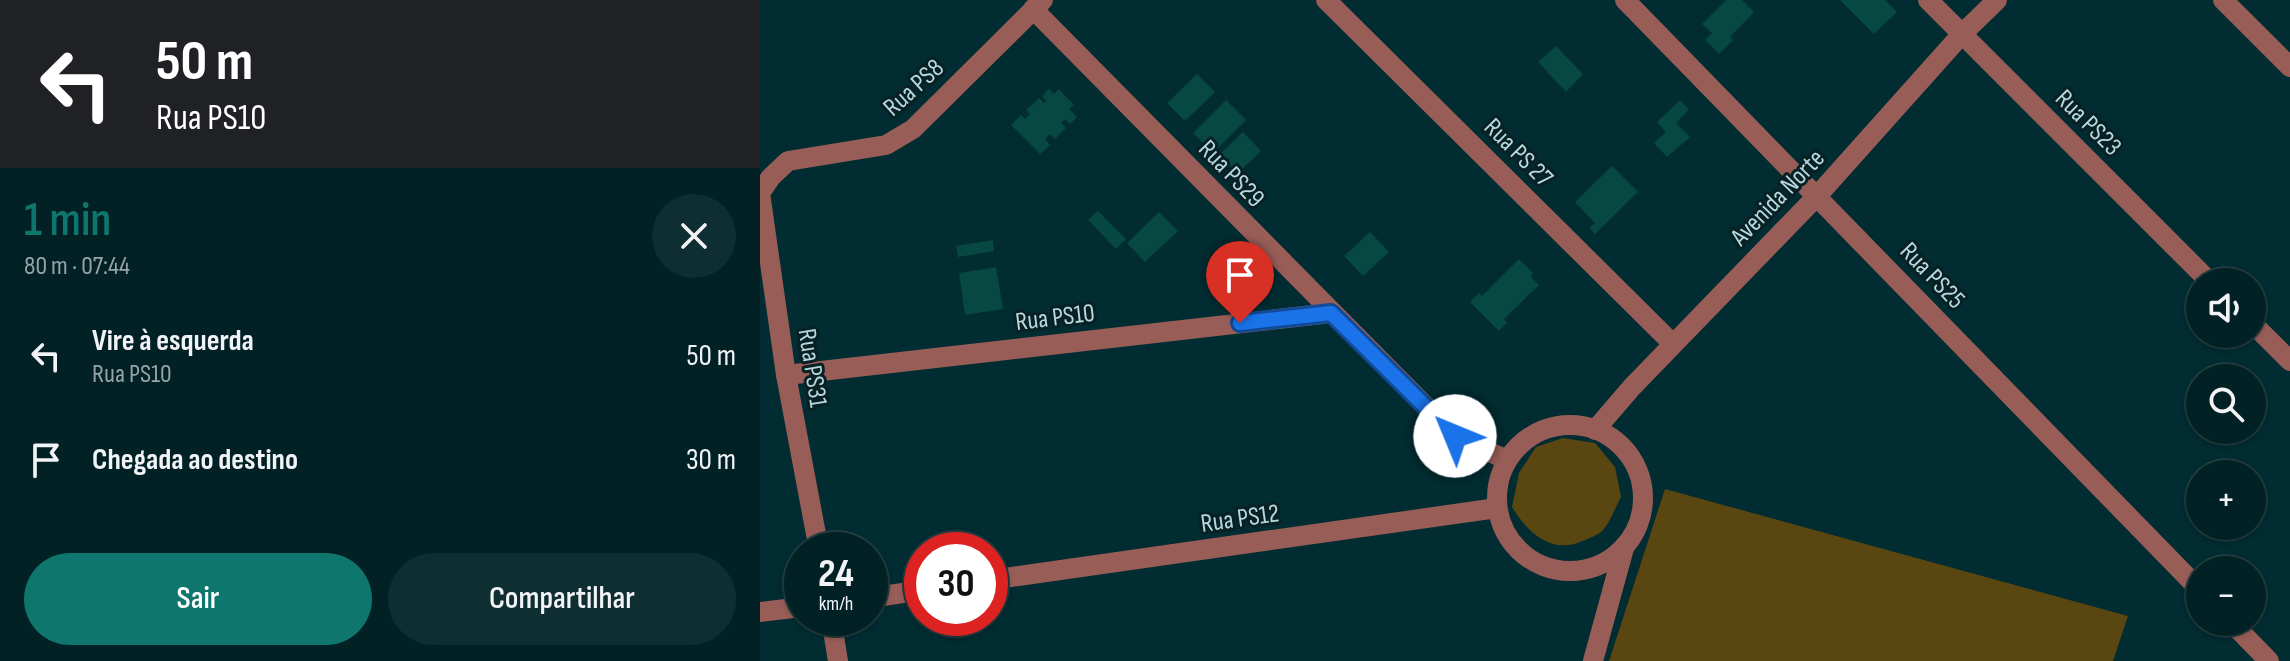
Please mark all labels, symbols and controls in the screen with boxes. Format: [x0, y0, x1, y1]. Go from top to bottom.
text: 50 m [156, 29, 253, 96]
icon: left [24, 32, 128, 136]
street label: Rua PS8 [877, 53, 951, 123]
street label: Rua PS23 [2048, 83, 2128, 163]
text: Rua PS10 [156, 97, 266, 140]
street label: Rua PS 27 [1477, 112, 1559, 194]
street label: Rua PS29 [1192, 134, 1270, 214]
street label: Avenida Norte [1724, 143, 1832, 253]
text: 1 min [24, 192, 111, 249]
button: close [652, 194, 736, 278]
street label: Rua PS25 [1893, 236, 1971, 316]
pin [1206, 241, 1274, 323]
text: 80 m · 07:44 [24, 251, 130, 282]
icon: arrive [1218, 253, 1262, 297]
map controls [2186, 268, 2266, 636]
button: sound [2186, 268, 2266, 348]
street label: Rua PS10 [1014, 298, 1096, 338]
text: Vire à esquerda [92, 323, 254, 359]
street label: Rua PS31 [790, 326, 834, 410]
icon: left [24, 334, 68, 378]
text: 50 m [687, 338, 736, 374]
text: Rua PS10 [92, 359, 172, 390]
button: search [2186, 364, 2266, 444]
position arrow [1413, 394, 1497, 478]
icon: arrive [24, 438, 68, 482]
text: Chegada ao destino [92, 442, 298, 478]
text: 30 m [686, 442, 736, 478]
button: + [2186, 460, 2266, 540]
street label: Rua PS12 [1199, 498, 1281, 540]
speed limit sign: 30 [904, 532, 1008, 636]
text: 24 [818, 550, 854, 598]
button: Sair [24, 553, 372, 645]
button: Compartilhar [388, 553, 736, 645]
button: − [2186, 556, 2266, 636]
text: km/h [819, 592, 853, 616]

